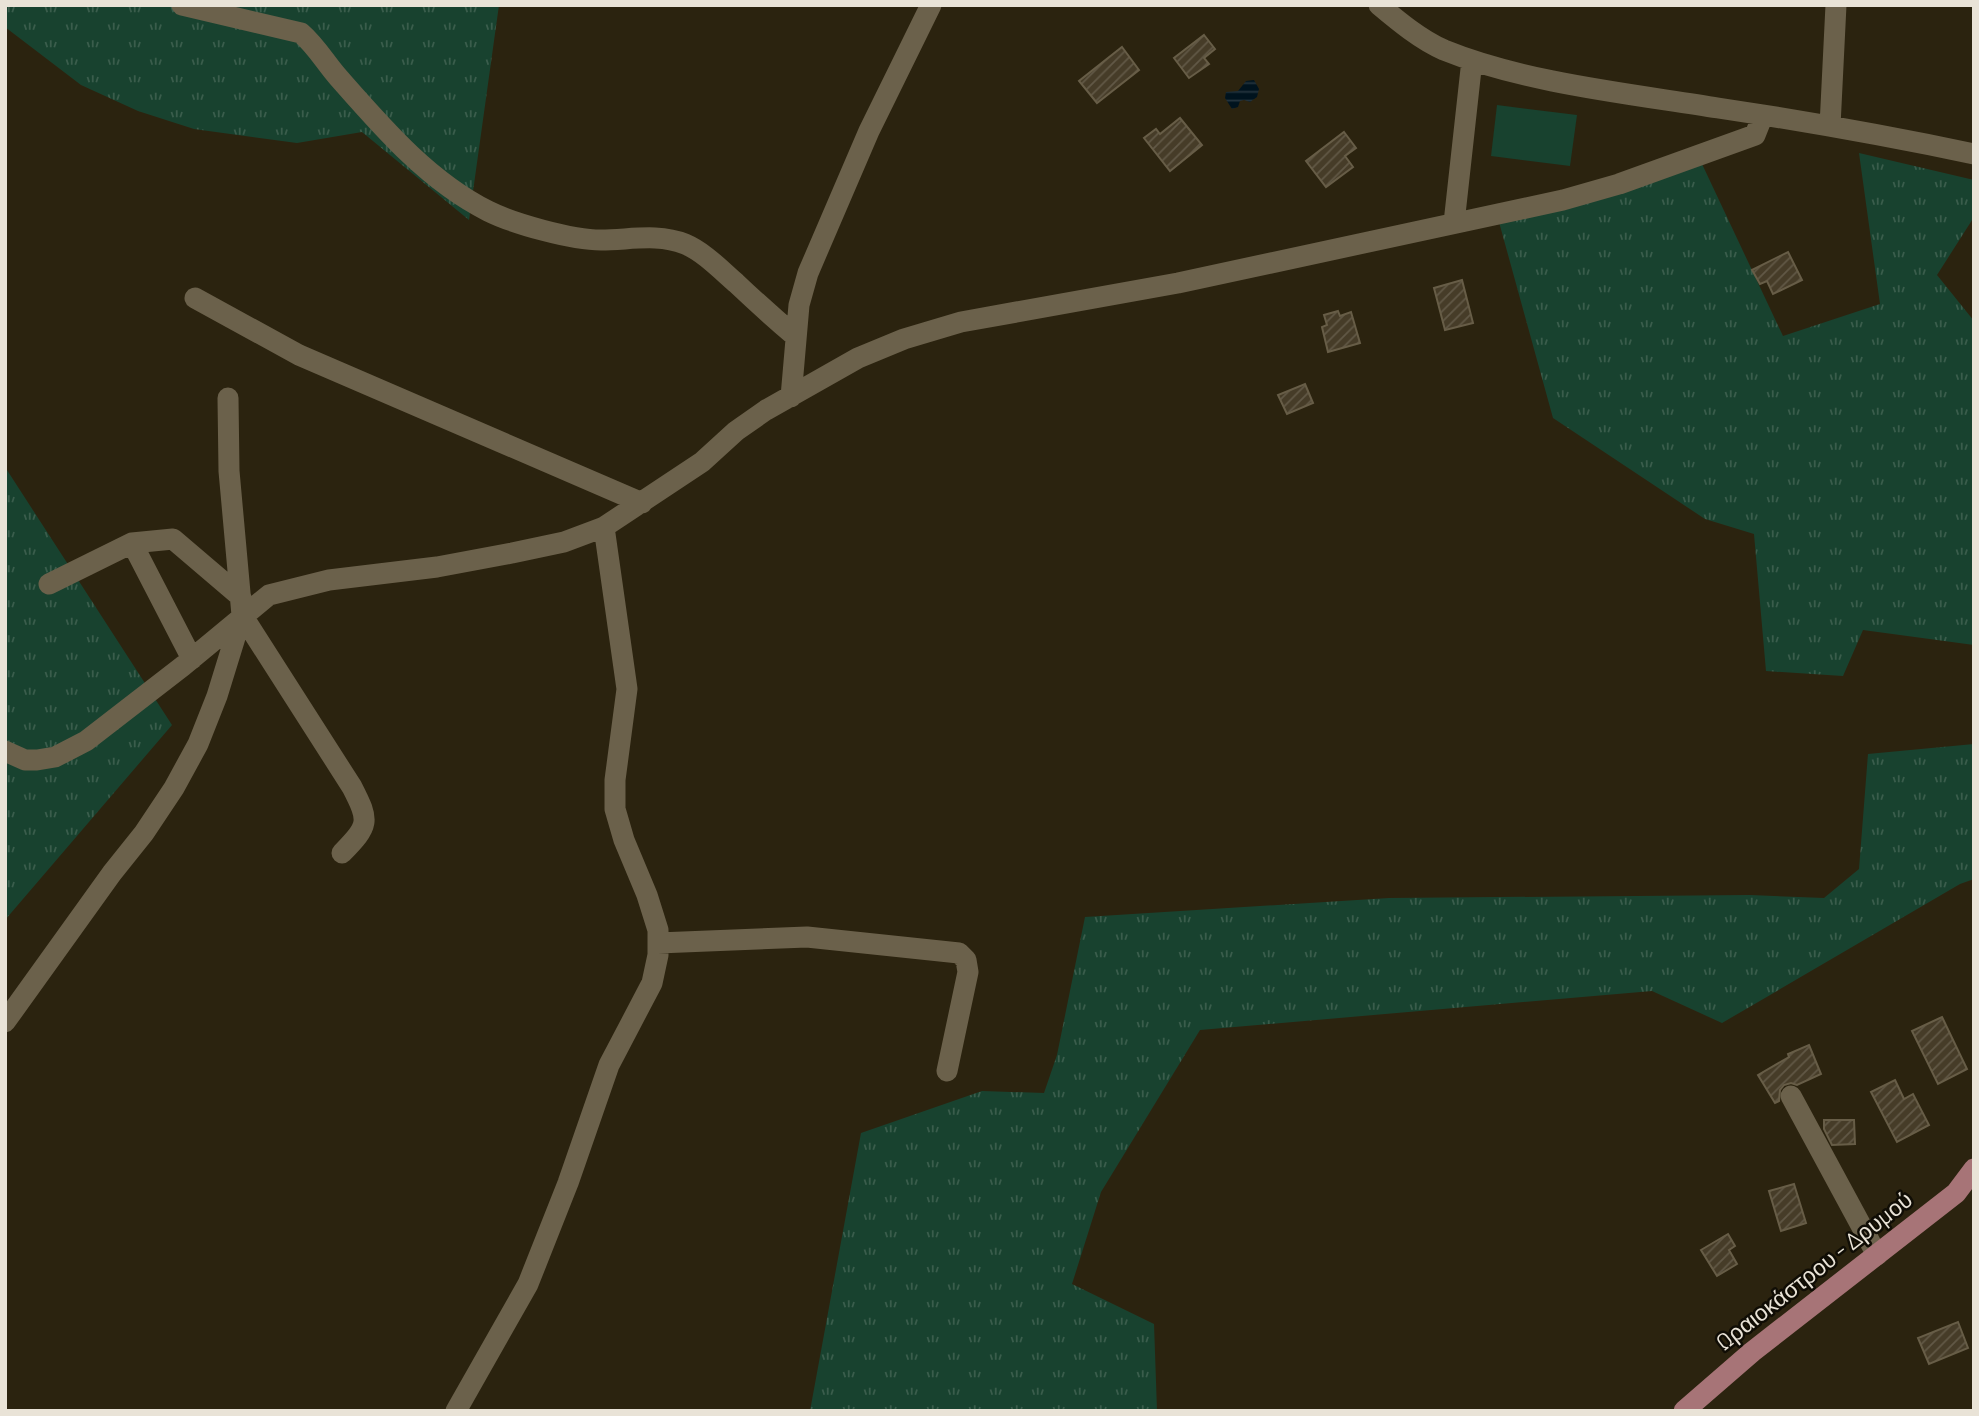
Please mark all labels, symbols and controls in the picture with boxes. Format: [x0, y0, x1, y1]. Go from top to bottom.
street label: Ωραιοκάστρου - Δρυμού [1709, 1185, 1917, 1356]

